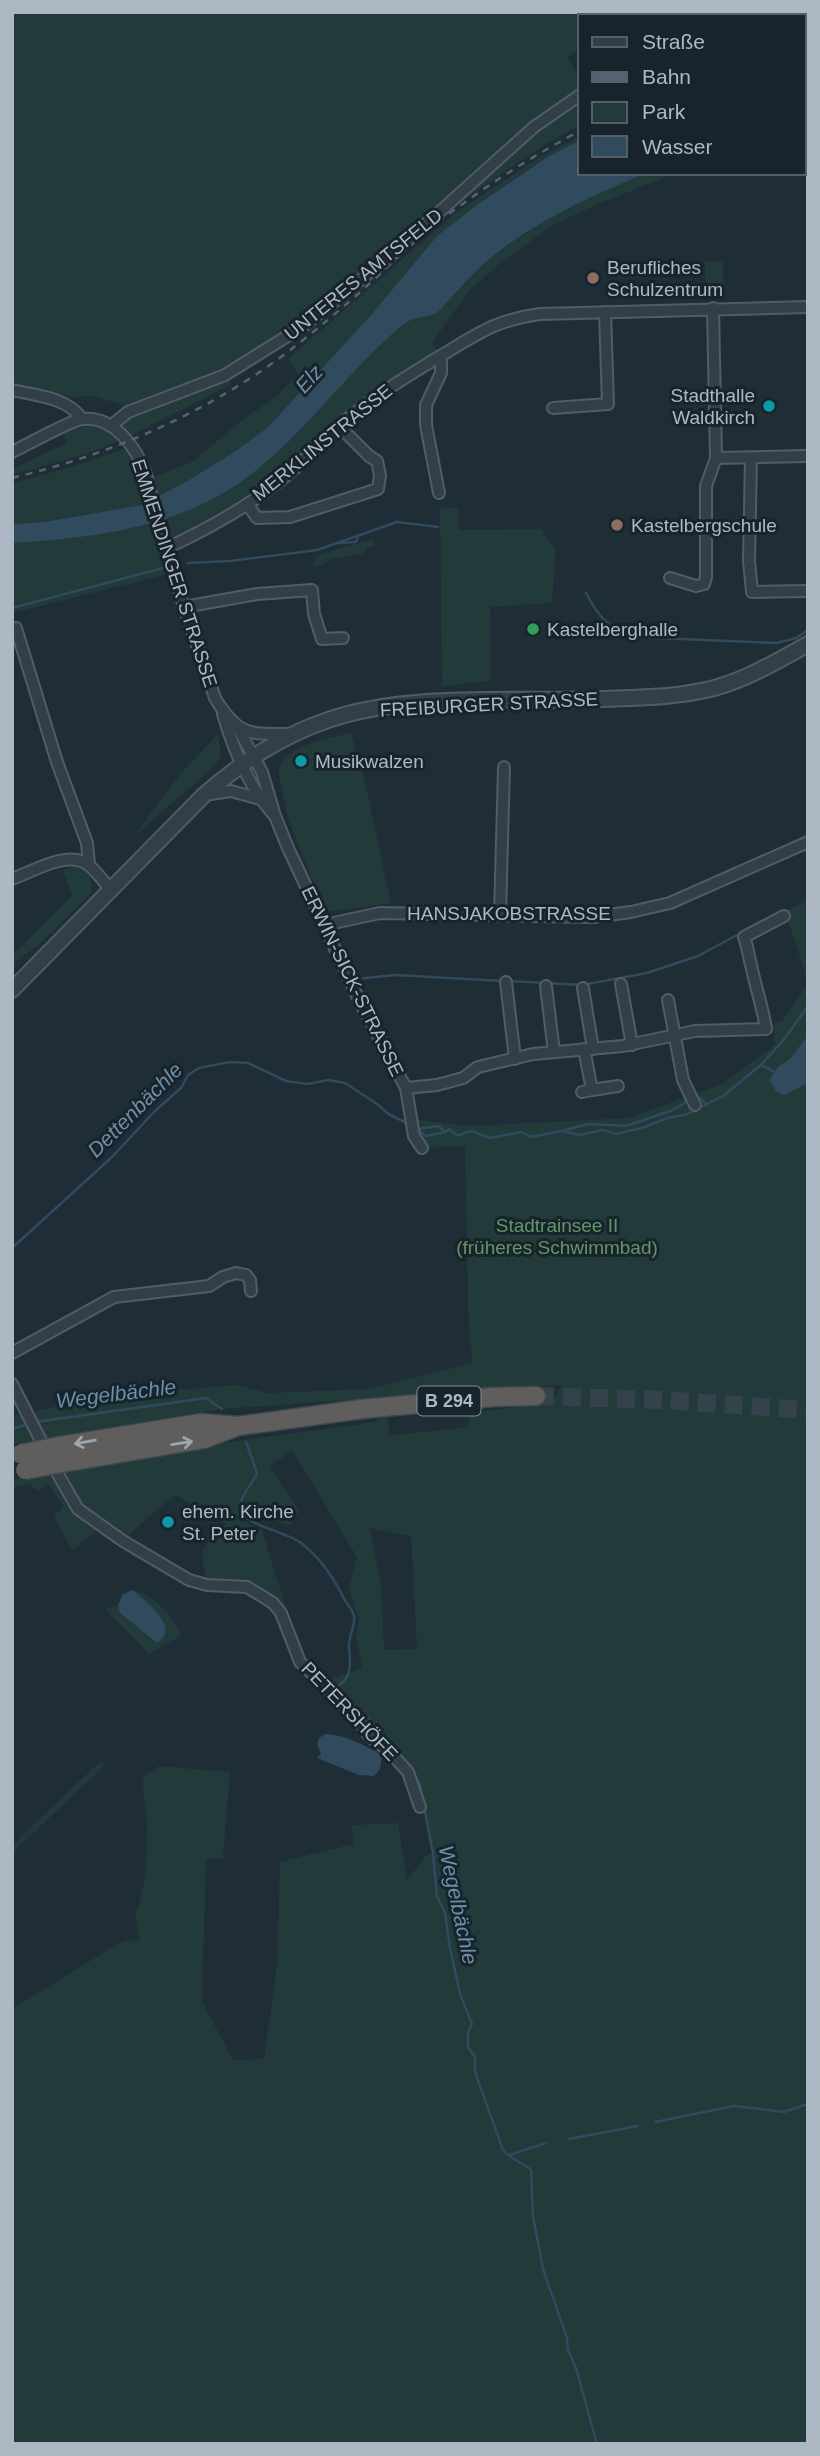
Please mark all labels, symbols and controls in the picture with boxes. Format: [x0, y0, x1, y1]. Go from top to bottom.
legend [578, 14, 806, 175]
text: Straße [642, 30, 705, 53]
text: Bahn [642, 65, 691, 88]
text: Park [642, 100, 686, 123]
text: Wasser [642, 135, 712, 158]
street label: UNTERES AMTSFELD [280, 204, 446, 344]
place label: Berufliches Schulzentrum [607, 257, 723, 300]
marker: Berufliches Schulzentrum [585, 270, 601, 286]
water label: Elz [290, 360, 327, 397]
street label: MERKLINSTRASSE [248, 380, 396, 505]
place label: Stadthalle Waldkirch [670, 385, 755, 428]
marker: Stadthalle Waldkirch [761, 398, 777, 414]
street label: EMMENDINGER STRASSE [128, 456, 221, 690]
place label: Kastelbergschule [631, 515, 777, 536]
marker: Kastelbergschule [609, 517, 625, 533]
place label: Kastelberghalle [547, 619, 678, 640]
marker: Kastelberghalle [525, 621, 541, 637]
street label: FREIBURGER STRASSE [379, 688, 599, 721]
place label: Musikwalzen [315, 751, 424, 772]
marker: Musikwalzen [293, 753, 309, 769]
street label: ERWIN-SICK-STRASSE [297, 883, 408, 1080]
street label: HANSJAKOBSTRASSE [407, 903, 611, 924]
water label: Dettenbächle [83, 1058, 187, 1162]
park label: Stadtrainsee II (früheres Schwimmbad) [456, 1215, 658, 1258]
water label: Wegelbächle [54, 1375, 177, 1412]
road number: B 294 [418, 1386, 480, 1416]
one-way arrow [74, 1436, 97, 1449]
one-way arrow [170, 1436, 193, 1449]
place label: ehem. Kirche St. Peter [182, 1501, 294, 1544]
marker: ehem. Kirche St. Peter [160, 1514, 176, 1530]
street label: PETERSHÖFE [297, 1658, 402, 1765]
water label: Wegelbächle [435, 1843, 482, 1966]

